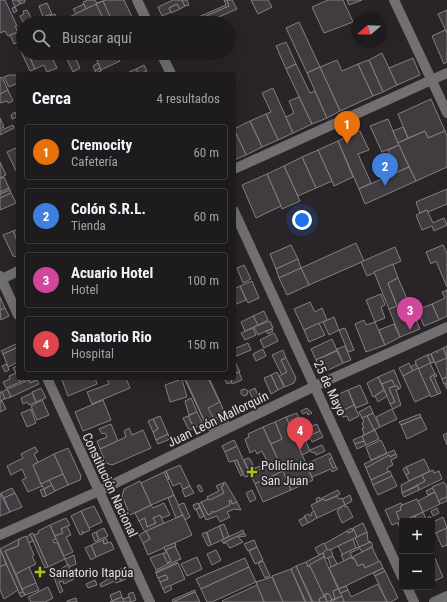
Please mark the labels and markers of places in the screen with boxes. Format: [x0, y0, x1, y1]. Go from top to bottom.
pin: 1 [334, 111, 360, 144]
pin: 2 [372, 153, 398, 186]
pin: 3 [397, 297, 423, 330]
pin: 4 [287, 417, 313, 450]
place label: Policlínica San Juan [261, 458, 314, 488]
marker: Policlínica San Juan [246, 466, 258, 478]
place label: Sanatorio Itapúa [49, 565, 133, 580]
marker: Sanatorio Itapúa [34, 566, 46, 578]

